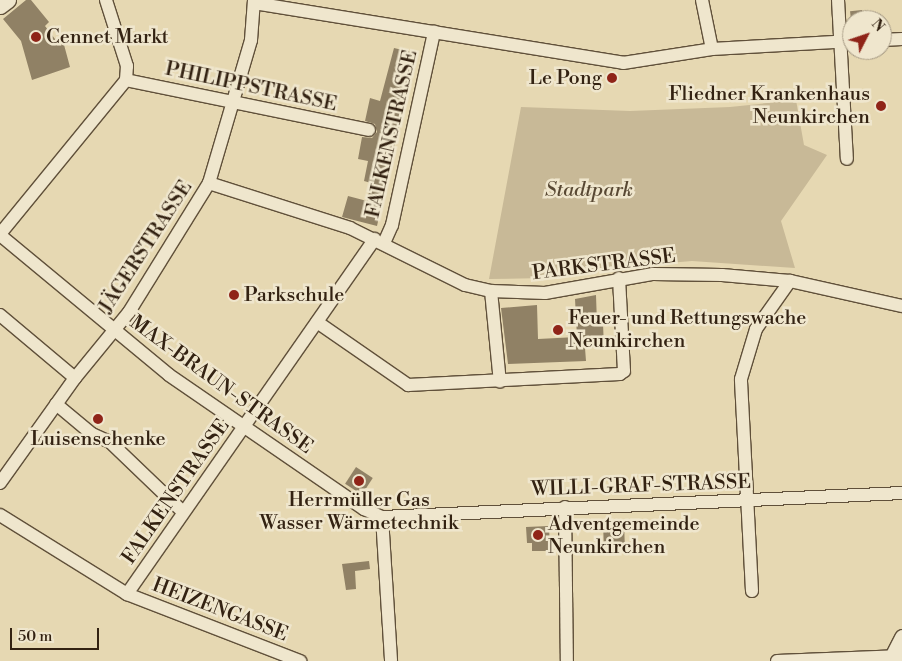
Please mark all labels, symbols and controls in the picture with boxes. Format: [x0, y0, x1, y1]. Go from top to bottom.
north arrow [842, 10, 892, 60]
text: N [867, 16, 888, 36]
place label: Cennet Markt [46, 25, 169, 49]
marker: Cennet Markt [30, 31, 42, 43]
street label: FALKENSTRASSE [361, 48, 423, 220]
street label: PHILIPPSTRASSE [163, 57, 339, 117]
place label: Le Pong [529, 66, 602, 90]
marker: Le Pong [606, 72, 618, 84]
place label: Fliedner Krankenhaus Neunkirchen [668, 82, 870, 129]
marker: Fliedner Krankenhaus Neunkirchen [874, 99, 888, 113]
street label: JÄGERSTRASSE [94, 176, 198, 318]
park label: Stadtpark [545, 178, 633, 202]
street label: PARKSTRASSE [531, 244, 677, 286]
place label: Parkschule [244, 283, 344, 307]
marker: Parkschule [228, 289, 240, 301]
place label: Feuer- und Rettungswache Neunkirchen [568, 306, 806, 353]
street label: MAX-BRAUN-STRASSE [125, 311, 317, 459]
marker: Feuer- und Rettungswache Neunkirchen [552, 324, 564, 336]
marker: Luisenschenke [92, 413, 104, 425]
street label: FALKENSTRASSE [117, 415, 235, 569]
place label: Luisenschenke [30, 427, 166, 451]
street label: WILLI-GRAF-STRASSE [531, 470, 751, 502]
marker: Herrmüller Gas Wasser Wärmetechnik [353, 475, 365, 487]
place label: Herrmüller Gas Wasser Wärmetechnik [260, 489, 458, 536]
place label: Adventgemeinde Neunkirchen [548, 512, 700, 559]
marker: Adventgemeinde Neunkirchen [532, 529, 544, 541]
street label: HEIZENGASSE [149, 573, 291, 647]
scale bar [12, 618, 101, 650]
text: 50 m [18, 627, 52, 646]

